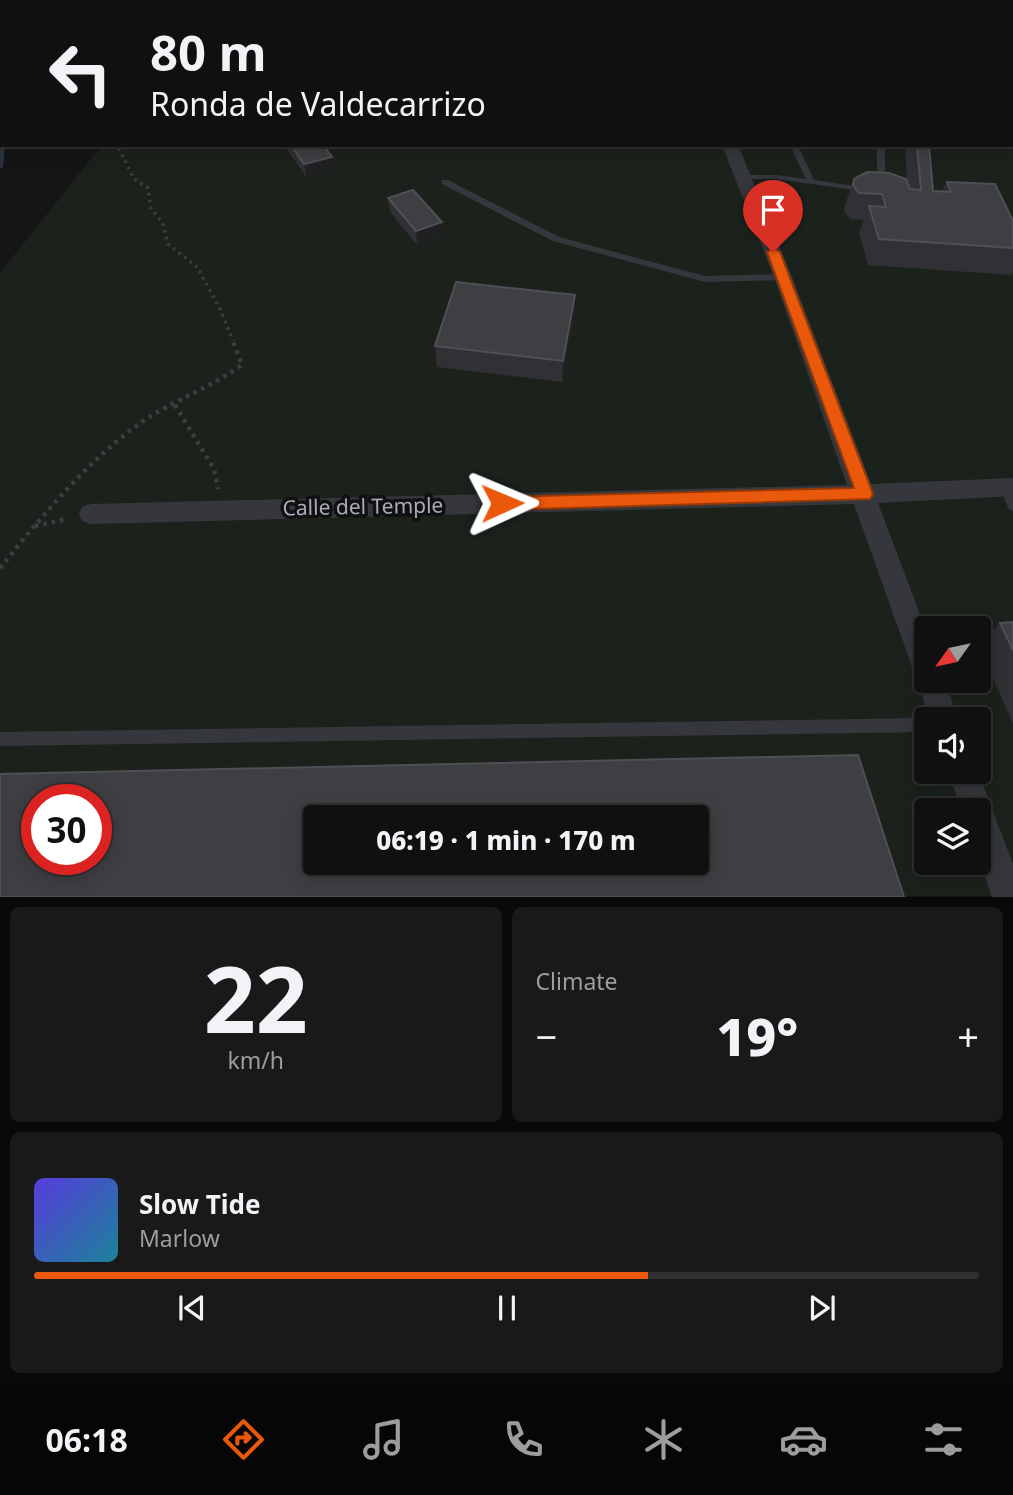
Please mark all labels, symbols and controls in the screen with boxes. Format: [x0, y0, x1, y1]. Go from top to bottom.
text: 80 m [150, 19, 267, 85]
icon: left [35, 28, 126, 119]
text: Ronda de Valdecarrizo [150, 82, 486, 125]
pin [743, 180, 803, 252]
icon: arrive [754, 191, 792, 229]
position arrow [465, 466, 539, 540]
street label: Calle del Temple [282, 491, 444, 521]
north arrow [914, 616, 990, 693]
map controls [914, 616, 991, 875]
button: sound [914, 707, 991, 784]
speed limit sign: 30 [21, 784, 112, 875]
button: layers [914, 798, 991, 875]
text: 06:19 · 1 min · 170 m [376, 822, 636, 858]
text: 22 [204, 936, 308, 1060]
text: Climate [536, 965, 618, 997]
text: 19° [716, 1000, 798, 1071]
text: − [536, 1010, 557, 1062]
text: + [957, 1010, 979, 1062]
text: km/h [227, 1044, 284, 1076]
text: Slow Tide [139, 1186, 261, 1222]
text: Marlow [139, 1222, 220, 1254]
icon: previous [173, 1289, 211, 1327]
icon: pause [488, 1289, 526, 1327]
icon: next [803, 1289, 841, 1327]
icon: directions [219, 1415, 268, 1464]
icon: music [359, 1415, 408, 1464]
icon: phone [499, 1415, 548, 1464]
icon: climate [639, 1415, 688, 1464]
icon: car [779, 1415, 828, 1464]
icon: filters [919, 1415, 968, 1464]
text: 06:18 [45, 1418, 128, 1461]

